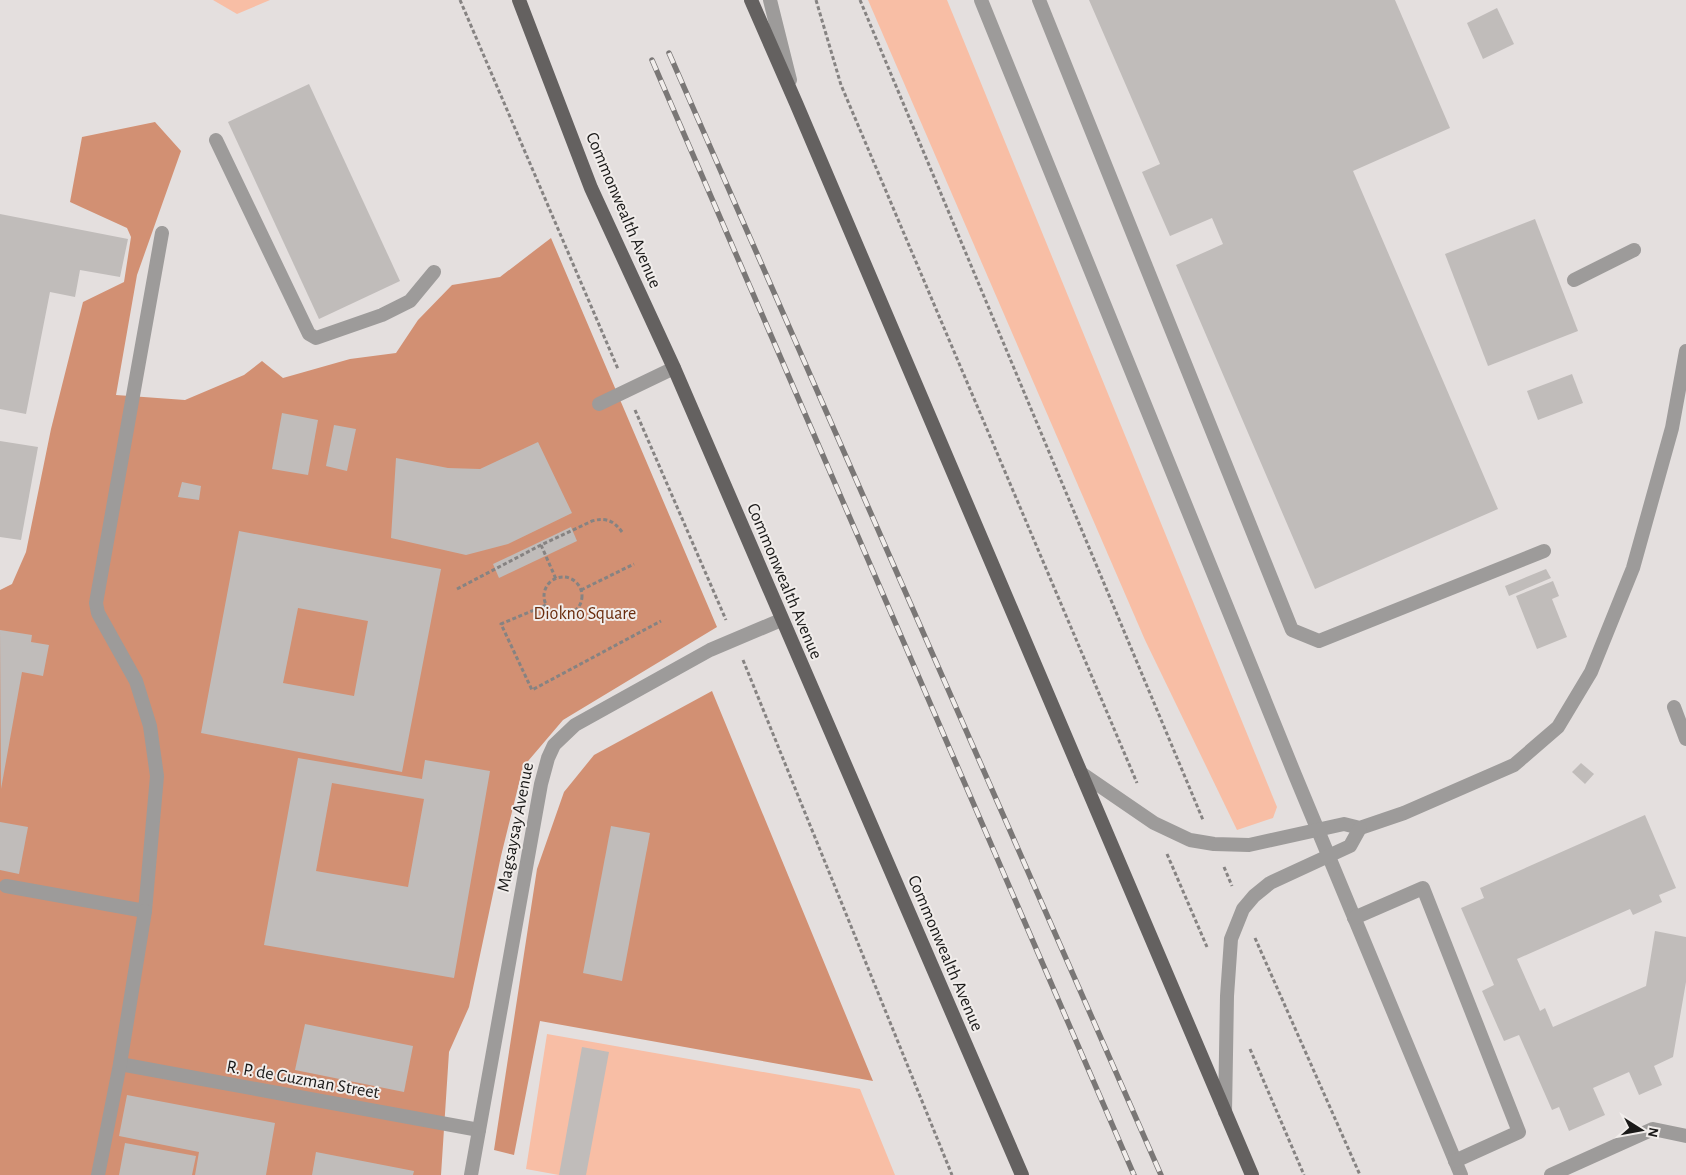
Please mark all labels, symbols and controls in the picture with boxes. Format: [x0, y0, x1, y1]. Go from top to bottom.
street label: Commonwealth Avenue [582, 130, 664, 291]
street label: Commonwealth Avenue [743, 501, 825, 662]
park label: Diokno Square [534, 605, 636, 623]
street label: Magsaysay Avenue [495, 761, 537, 893]
street label: Commonwealth Avenue [904, 873, 986, 1034]
street label: R. P. de Guzman Street [225, 1058, 381, 1102]
north arrow [1616, 1105, 1666, 1155]
text: N [1645, 1126, 1661, 1138]

